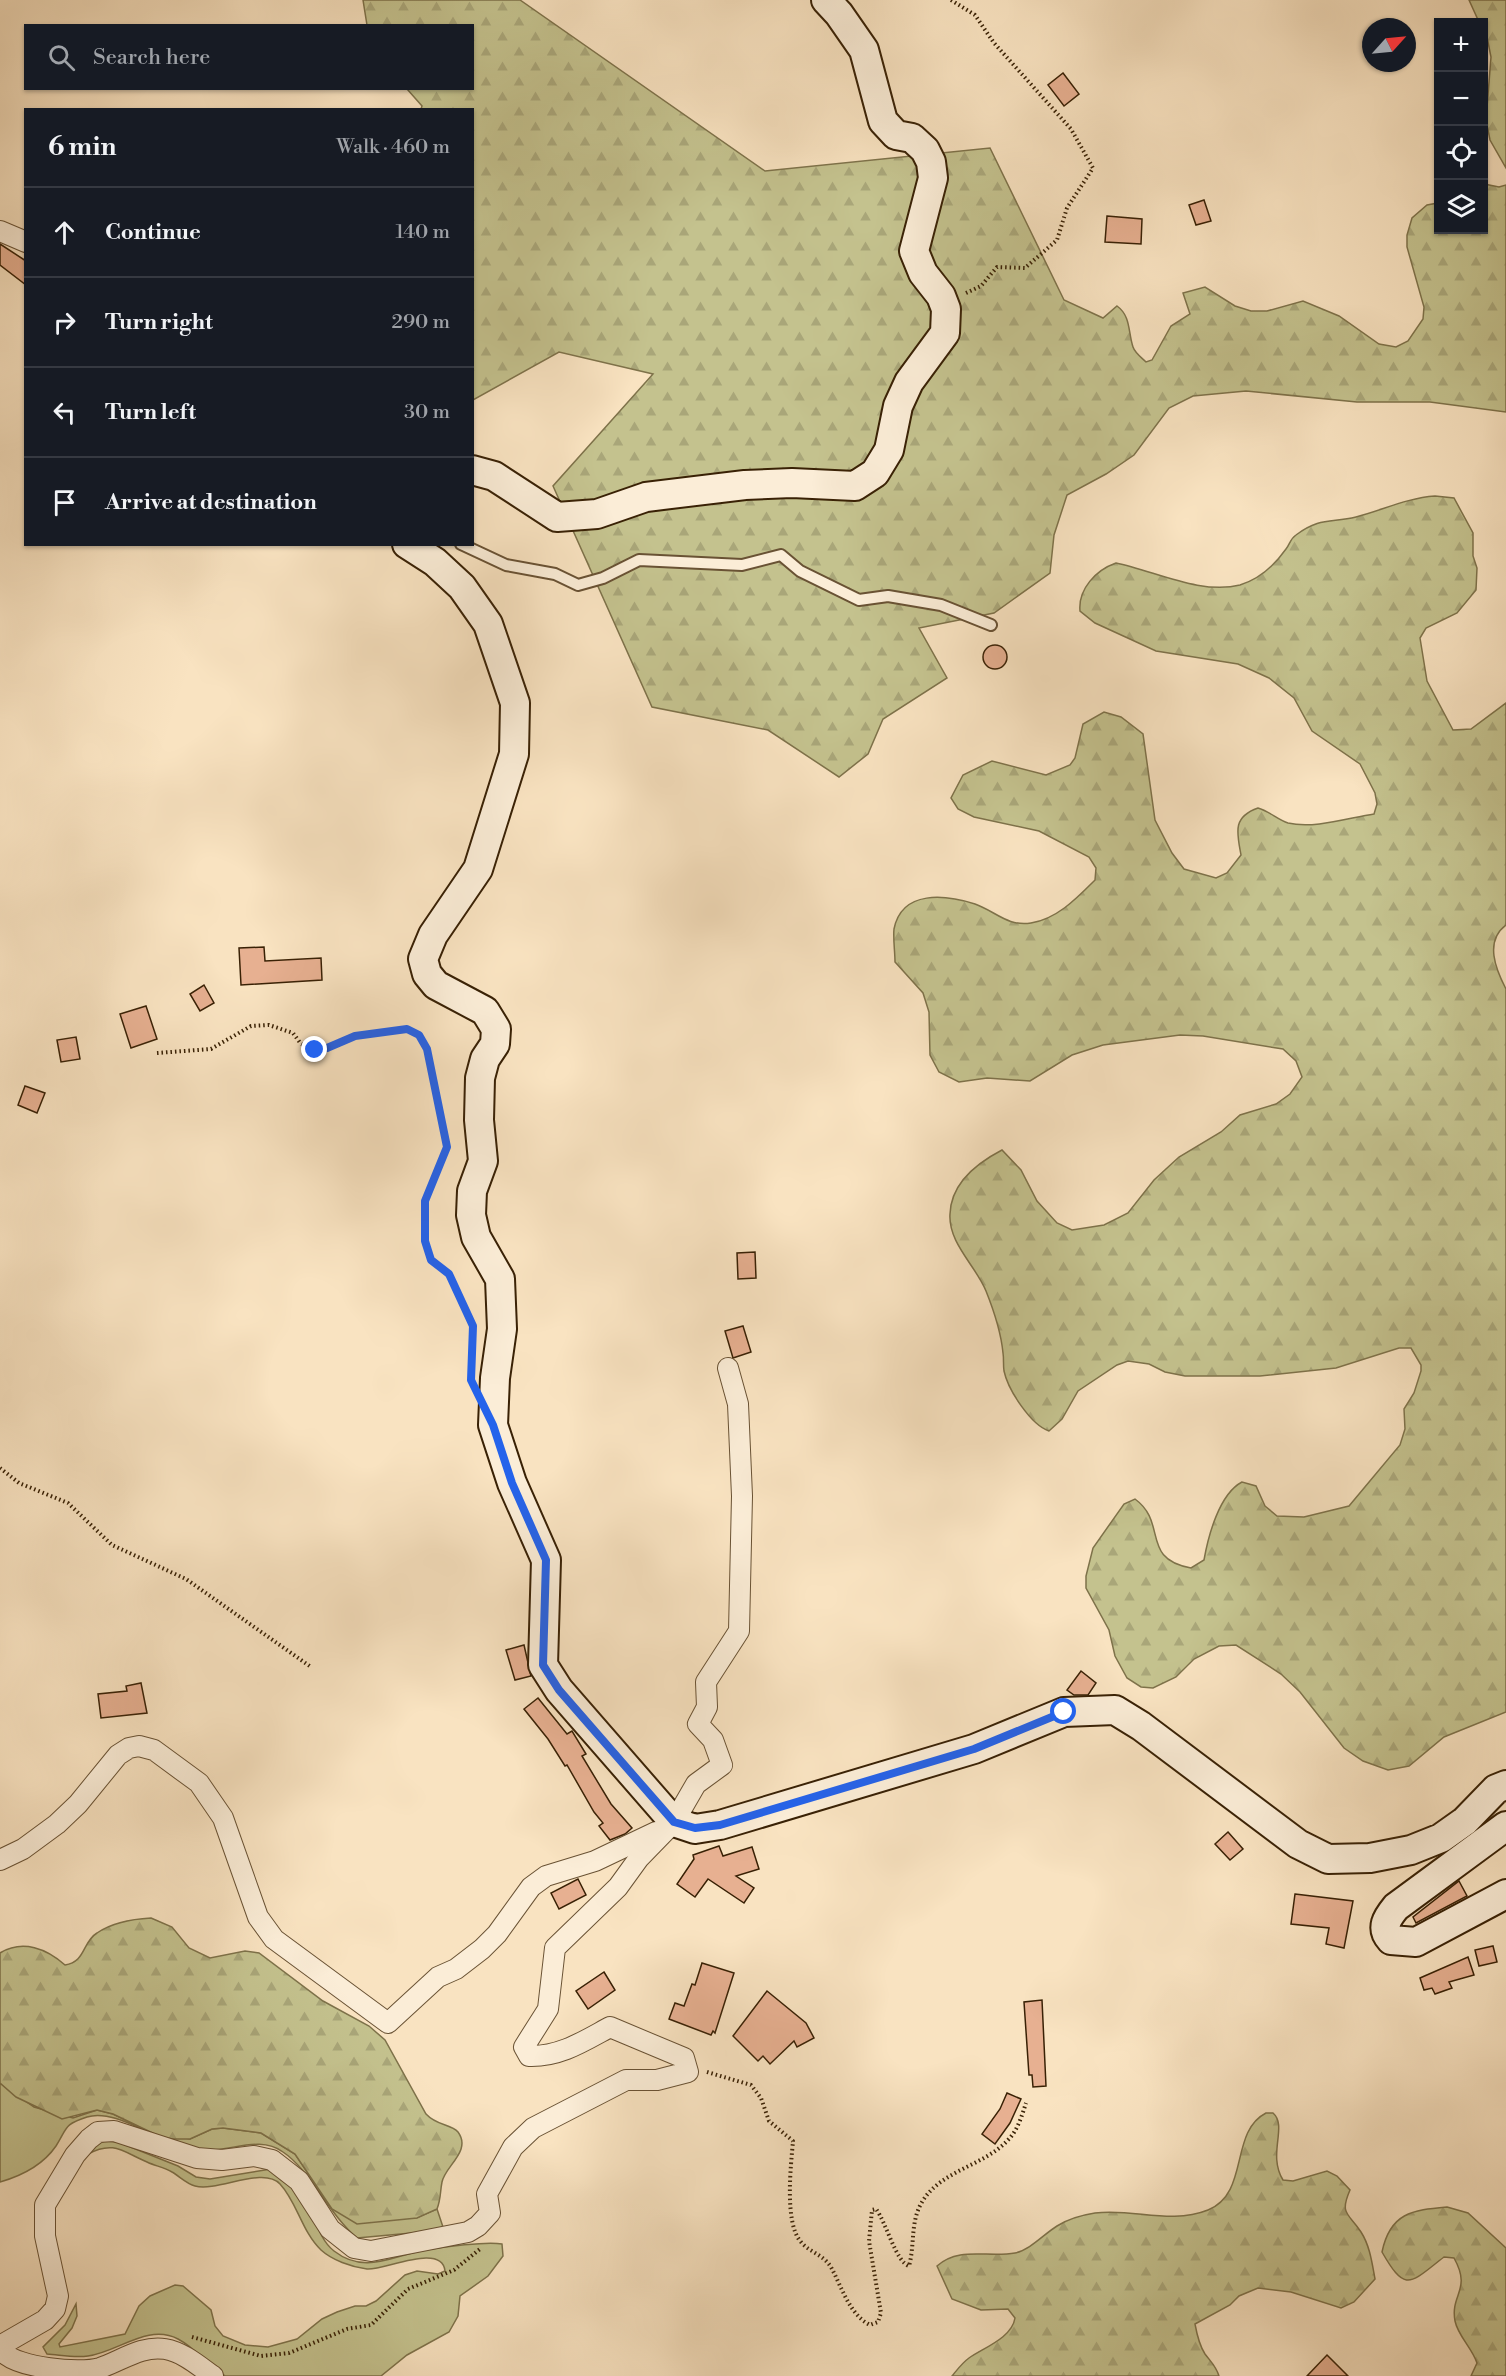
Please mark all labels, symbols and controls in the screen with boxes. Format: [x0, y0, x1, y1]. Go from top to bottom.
north arrow [1362, 18, 1416, 72]
map controls [1434, 18, 1488, 234]
button: + [1434, 18, 1488, 72]
search box [24, 24, 474, 90]
icon: search [45, 41, 78, 74]
text: Search here [93, 44, 210, 71]
button: − [1434, 72, 1488, 126]
button: locate [1434, 126, 1488, 180]
text: 6 min [48, 131, 116, 163]
text: Walk · 460 m [336, 135, 450, 160]
button: layers [1434, 180, 1488, 234]
icon: ahead [48, 216, 81, 249]
text: Continue [105, 219, 201, 246]
text: 140 m [395, 220, 450, 245]
icon: right [48, 306, 81, 339]
text: Turn right [105, 309, 213, 336]
text: 290 m [392, 310, 450, 335]
icon: left [48, 396, 81, 429]
text: Turn left [105, 399, 196, 426]
text: 30 m [404, 400, 450, 425]
icon: arrive [48, 486, 81, 519]
text: Arrive at destination [105, 489, 317, 516]
route end [301, 1036, 327, 1062]
route start [1050, 1698, 1076, 1724]

